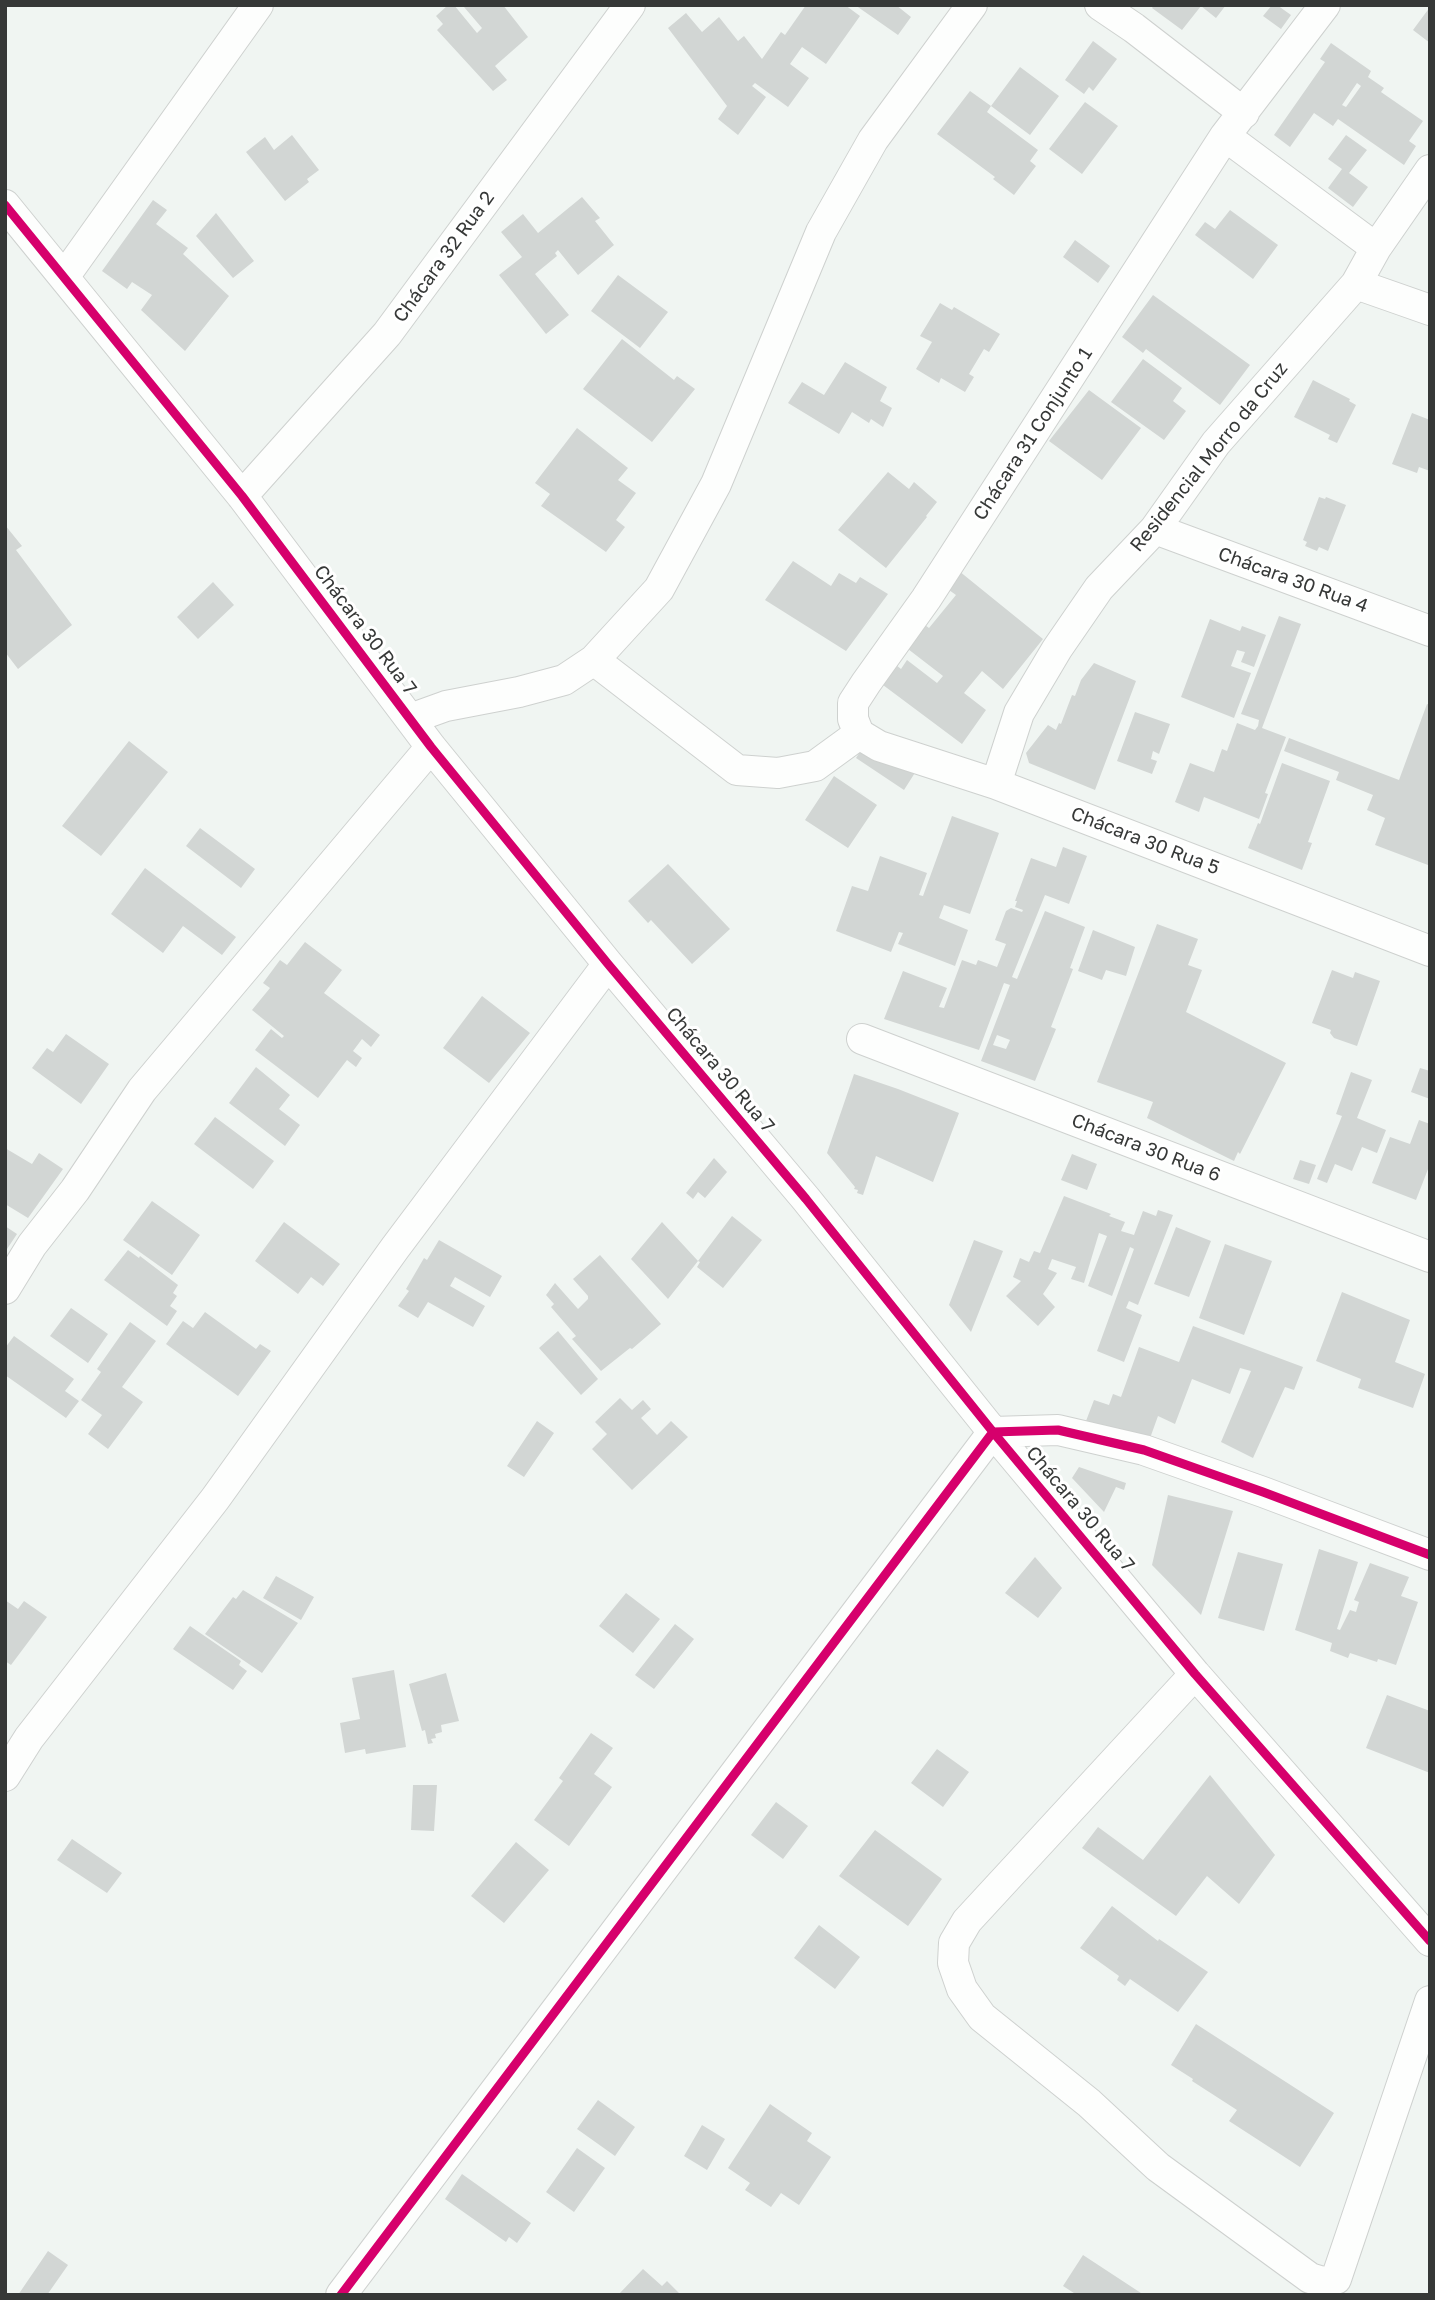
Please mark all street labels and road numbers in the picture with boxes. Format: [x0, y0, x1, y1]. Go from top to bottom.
street label: Chácara 32 Rua 2 [389, 187, 499, 327]
street label: Chácara 31 Conjunto 1 [969, 343, 1097, 525]
street label: Residencial Morro da Cruz [1125, 358, 1293, 556]
street label: Chácara 30 Rua 4 [1215, 542, 1371, 618]
street label: Chácara 30 Rua 7 [309, 561, 421, 699]
street label: Chácara 30 Rua 5 [1067, 802, 1223, 880]
street label: Chácara 30 Rua 7 [661, 1003, 779, 1137]
street label: Chácara 30 Rua 6 [1068, 1109, 1224, 1187]
street label: Chácara 30 Rua 7 [1021, 1442, 1139, 1576]

